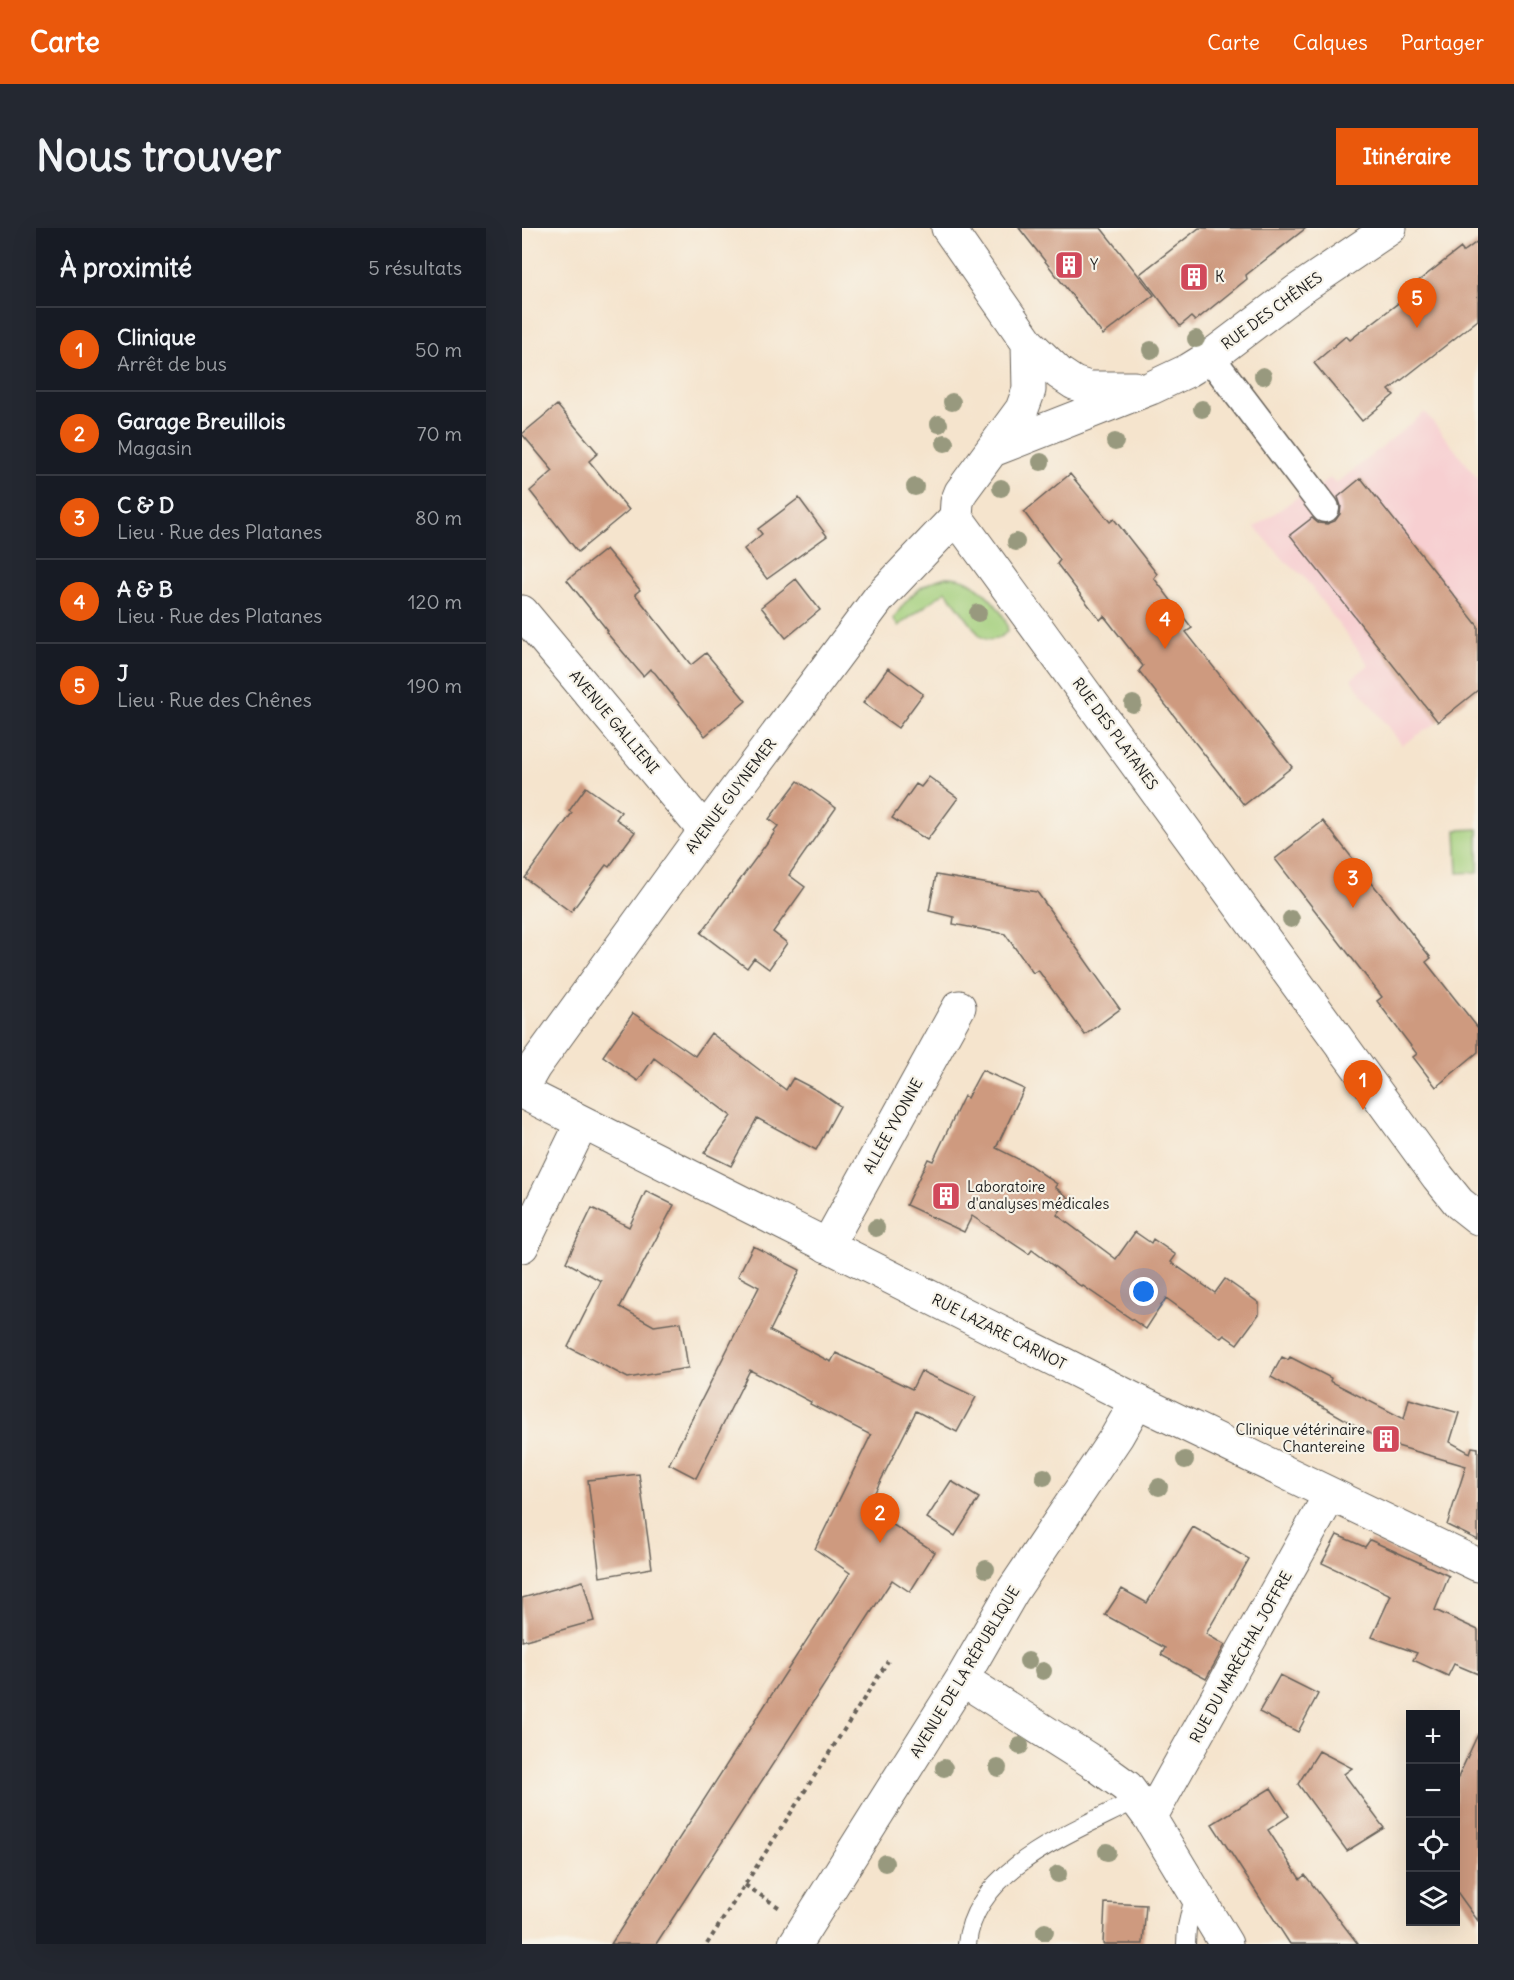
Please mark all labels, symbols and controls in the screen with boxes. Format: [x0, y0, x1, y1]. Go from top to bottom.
text: Carte [30, 24, 100, 60]
text: Carte [1207, 29, 1260, 56]
text: Calques [1293, 29, 1368, 56]
text: Partager [1401, 29, 1484, 56]
button: Itinéraire [1336, 128, 1478, 185]
text: Nous trouver [36, 130, 281, 182]
building icon: Y [1053, 249, 1085, 281]
text: À proximité [60, 251, 192, 284]
text: 5 résultats [368, 255, 462, 280]
place label: Y [1090, 255, 1099, 274]
building icon: K [1178, 261, 1210, 293]
place label: K [1215, 267, 1225, 286]
street label: RUE DES CHÊNES [1218, 268, 1326, 354]
pin: 5 [1398, 279, 1436, 328]
text: Clinique [117, 323, 196, 351]
text: 1 [76, 337, 83, 362]
text: 50 m [415, 337, 462, 362]
text: Arrêt de bus [117, 351, 227, 376]
text: Garage Breuillois [117, 407, 286, 435]
text: 2 [74, 421, 85, 446]
text: 70 m [417, 421, 462, 446]
text: Magasin [117, 435, 192, 460]
text: C & D [117, 491, 174, 519]
text: 3 [74, 505, 85, 530]
text: 80 m [415, 505, 462, 530]
text: Lieu · Rue des Platanes [117, 519, 322, 544]
text: A & B [117, 575, 173, 603]
text: 4 [74, 589, 85, 614]
text: 120 m [408, 589, 462, 614]
pin: 4 [1146, 600, 1184, 649]
text: Lieu · Rue des Platanes [117, 603, 322, 628]
text: J [117, 659, 129, 687]
street label: AVENUE GALLIENI [566, 666, 663, 777]
text: 5 [74, 673, 85, 698]
text: 190 m [407, 673, 462, 698]
street label: RUE DES PLATANES [1068, 674, 1162, 793]
text: Lieu · Rue des Chênes [117, 687, 312, 712]
street label: AVENUE GUYNEMER [681, 734, 780, 857]
pin: 3 [1334, 858, 1372, 908]
pin: 1 [1344, 1060, 1382, 1110]
street label: ALLÉE YVONNE [859, 1075, 927, 1177]
place label: Laboratoire d'analyses médicales [967, 1177, 1109, 1213]
building icon: Laboratoire d'analyses médicales [930, 1180, 962, 1212]
your location [1129, 1277, 1158, 1306]
street label: RUE LAZARE CARNOT [929, 1289, 1070, 1374]
place label: Clinique vétérinaire Chantereine [1236, 1420, 1365, 1456]
building icon: Clinique vétérinaire Chantereine [1370, 1423, 1402, 1455]
pin: 2 [860, 1494, 900, 1543]
street label: RUE DU MARÉCHAL JOFFRE [1185, 1567, 1296, 1746]
street label: AVENUE DE LA RÉPUBLIQUE [906, 1582, 1024, 1761]
map controls [1406, 1710, 1460, 1926]
button: + [1406, 1710, 1460, 1764]
button: − [1406, 1764, 1460, 1818]
button: locate [1406, 1818, 1460, 1872]
button: layers [1406, 1872, 1460, 1926]

